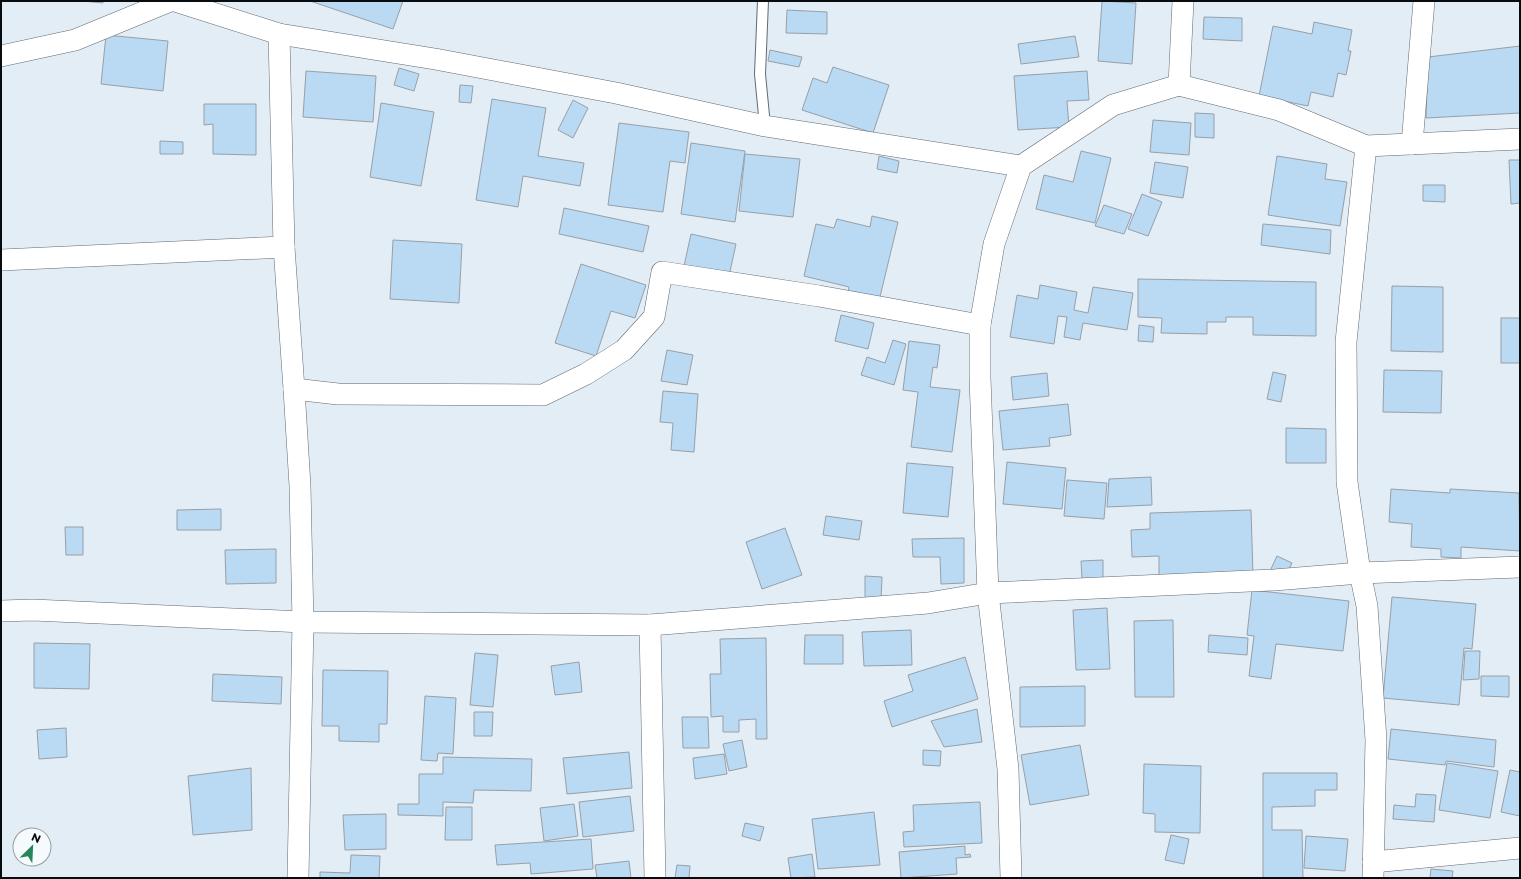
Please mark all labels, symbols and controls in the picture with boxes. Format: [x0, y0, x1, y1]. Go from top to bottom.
north arrow [12, 827, 52, 867]
text: N [29, 830, 43, 846]

